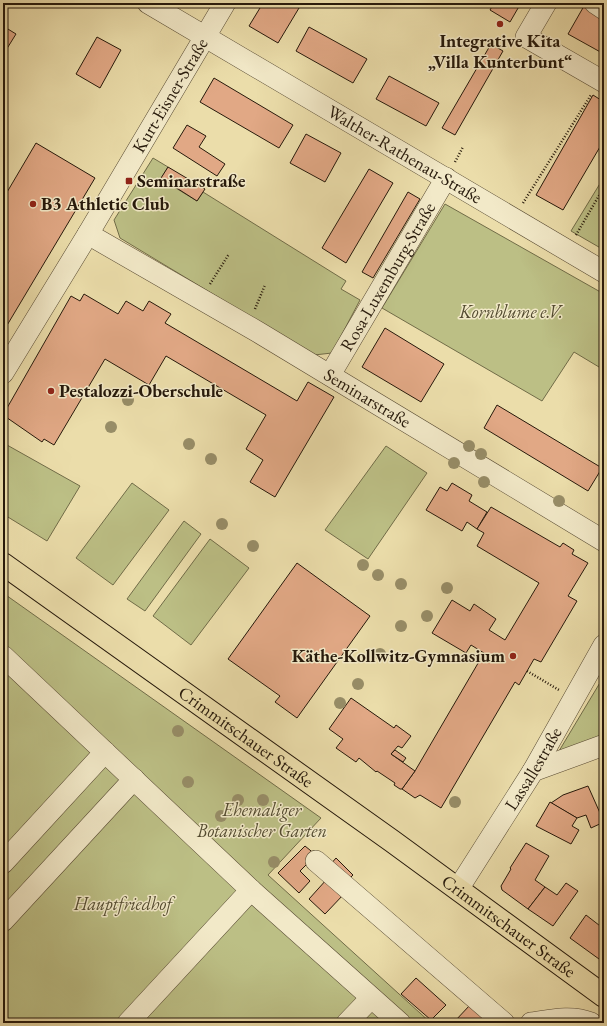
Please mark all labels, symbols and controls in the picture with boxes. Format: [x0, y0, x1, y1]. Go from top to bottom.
marker: Integrative Kita „Villa Kunterbunt“ [495, 19, 505, 29]
place label: Integrative Kita „Villa Kunterbunt“ [428, 29, 572, 73]
street label: Kurt-Eisner-Straße [127, 34, 213, 157]
street label: Walther-Rathenau-Straße [323, 99, 486, 209]
place label: Seminarstraße [137, 169, 246, 192]
marker: Seminarstraße [124, 176, 134, 186]
place label: B3 Athletic Club [41, 192, 170, 215]
street label: Rosa-Luxemburg-Straße [335, 198, 440, 355]
marker: B3 Athletic Club [28, 199, 38, 209]
park label: Kornblume e.V. [458, 300, 563, 323]
street label: Seminarstraße [320, 363, 415, 433]
place label: Pestalozzi-Oberschule [59, 379, 224, 402]
marker: Pestalozzi-Oberschule [46, 386, 56, 396]
place label: Käthe-Kollwitz-Gymnasium [292, 644, 505, 667]
marker: Käthe-Kollwitz-Gymnasium [508, 651, 518, 661]
street label: Crimmitschauer Straße [174, 681, 318, 792]
street label: Lassallestraße [499, 723, 566, 814]
park label: Ehemaliger Botanischer Garten [196, 798, 327, 842]
street label: Crimmitschauer Straße [437, 869, 580, 982]
park label: Hauptfriedhof [73, 892, 176, 916]

